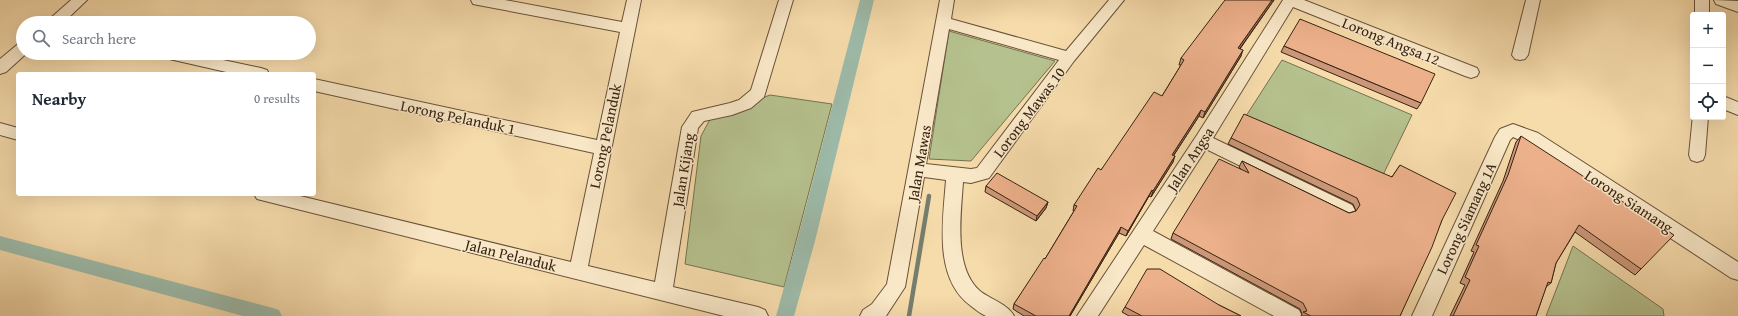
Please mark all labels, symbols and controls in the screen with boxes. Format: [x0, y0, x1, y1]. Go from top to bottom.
street label: Lorong Angsa 12 [1339, 12, 1443, 70]
map controls [1690, 12, 1726, 120]
button: + [1690, 12, 1726, 48]
search box [16, 16, 316, 60]
icon: search [30, 27, 52, 49]
text: Search here [62, 28, 136, 49]
button: − [1690, 48, 1726, 84]
street label: Lorong Mawas 10 [988, 62, 1070, 162]
street label: Lorong Pelanduk [584, 81, 626, 190]
button: locate [1690, 84, 1726, 120]
text: Nearby [32, 86, 86, 111]
text: 0 results [254, 89, 300, 108]
street label: Lorong Pelanduk 1 [399, 95, 517, 139]
street label: Jalan Mawas [902, 123, 936, 205]
street label: Jalan Angsa [1160, 123, 1219, 197]
street label: Jalan Kijang [666, 131, 699, 211]
street label: Lorong Siamang 1A [1431, 159, 1501, 277]
street label: Lorong Siamang [1581, 165, 1678, 238]
street label: Jalan Pelanduk [461, 233, 559, 277]

